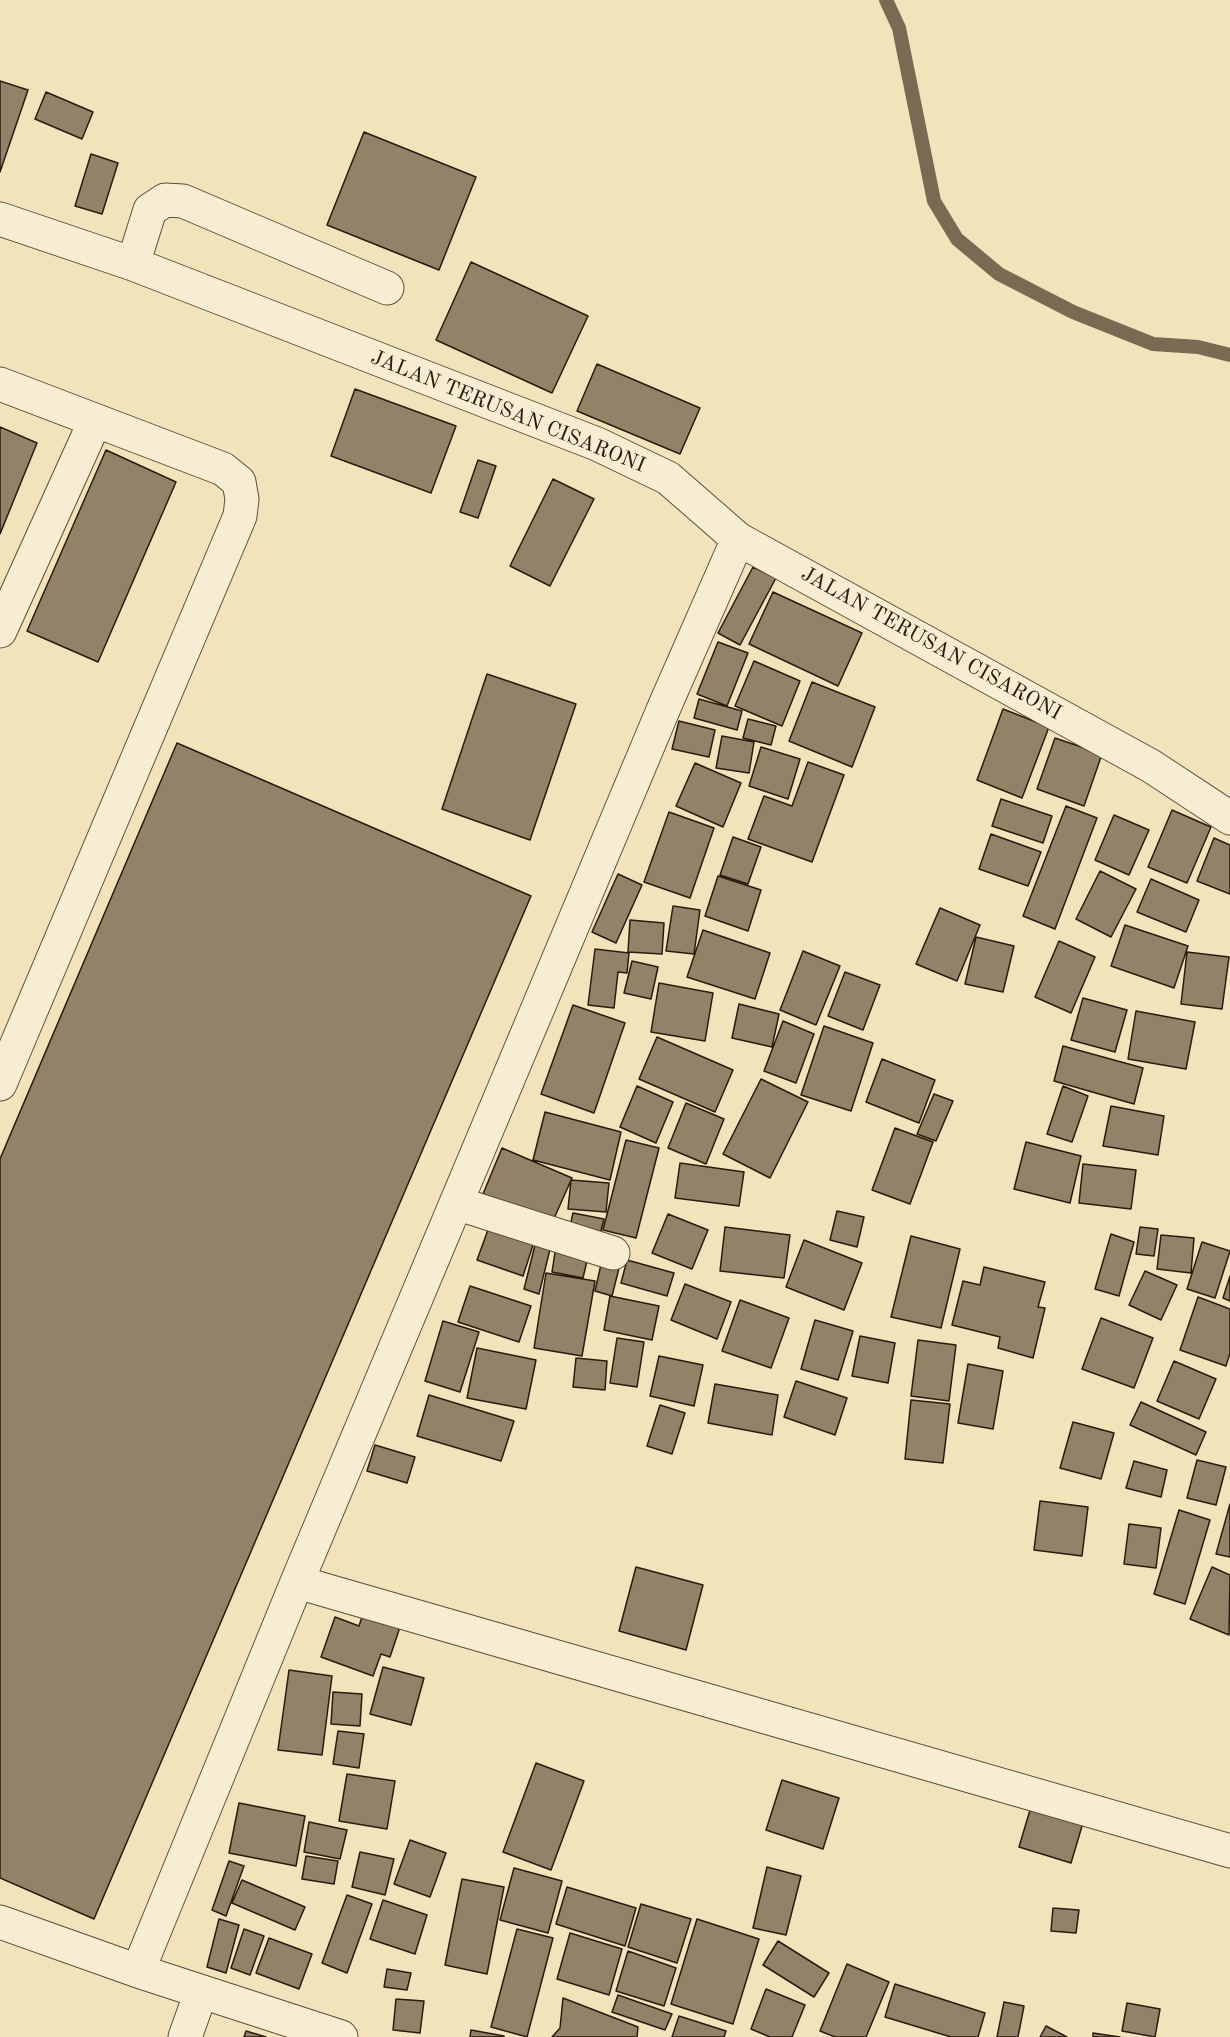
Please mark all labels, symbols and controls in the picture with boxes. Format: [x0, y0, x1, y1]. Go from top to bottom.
street label: JALAN TERUSAN CISARONI [367, 345, 649, 479]
street label: JALAN TERUSAN CISARONI [796, 562, 1066, 726]

